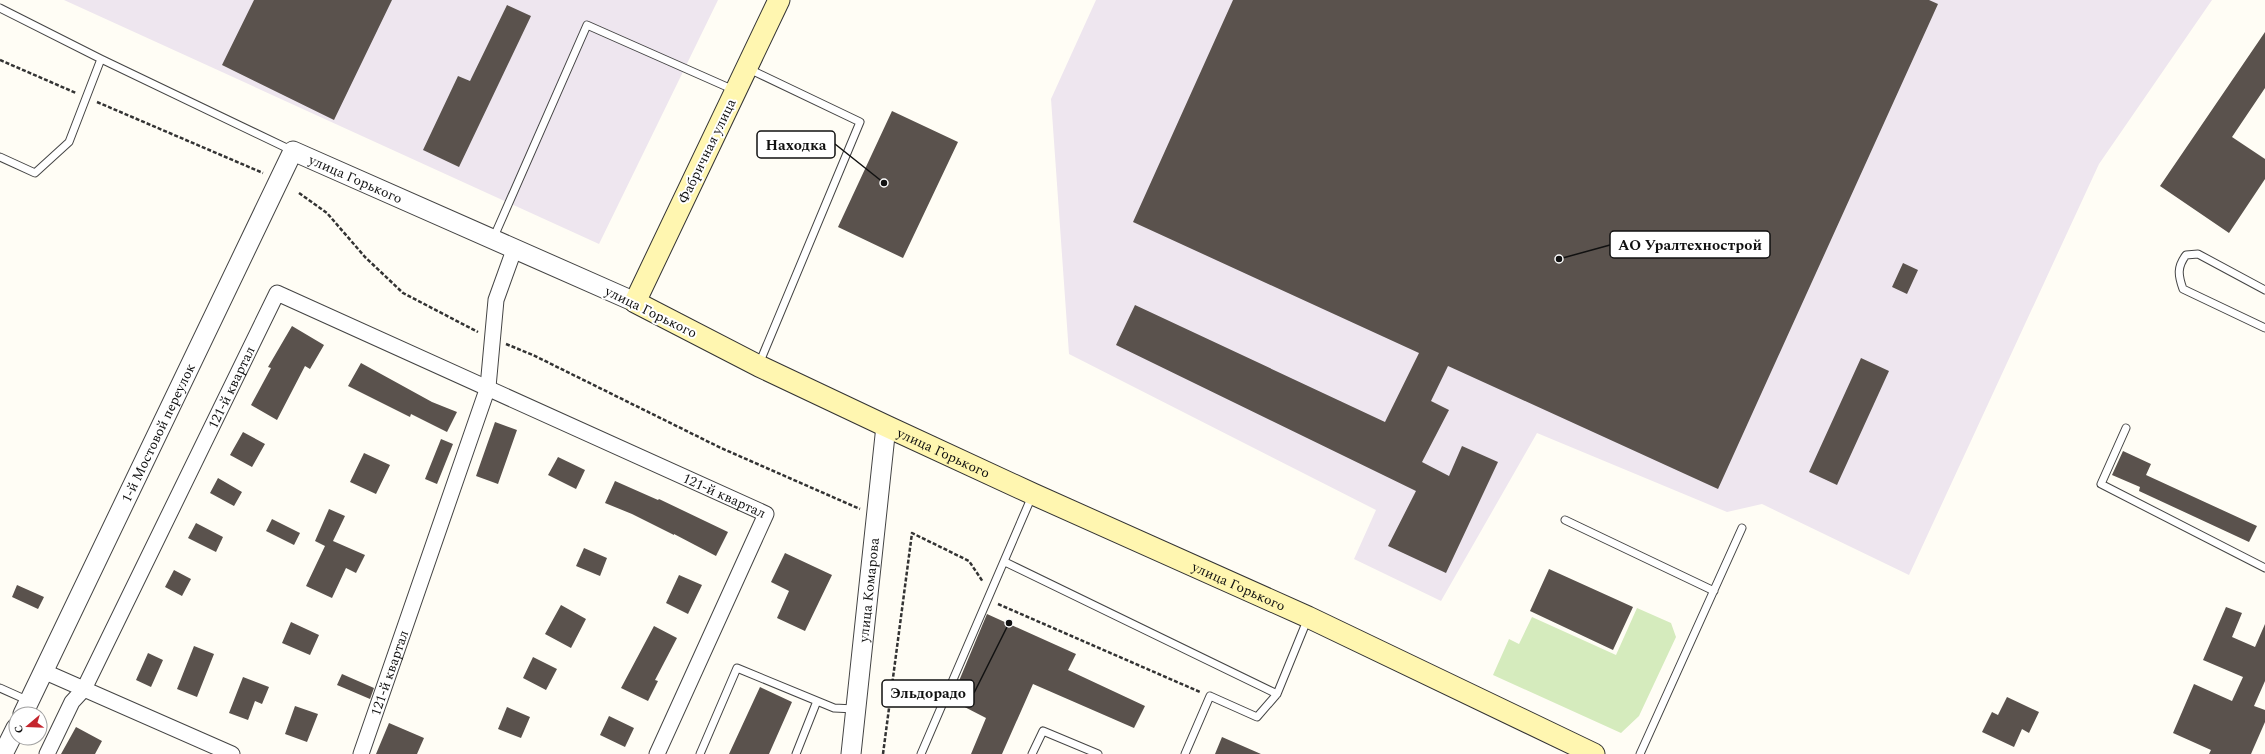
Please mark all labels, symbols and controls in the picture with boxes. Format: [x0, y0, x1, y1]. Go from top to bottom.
street label: Фабричная улица [673, 95, 742, 207]
callout: Находка [757, 131, 835, 158]
text: Находка [765, 134, 827, 157]
street label: улица Горького [305, 148, 406, 209]
callout: АО Уралтехнострой [1610, 231, 1770, 258]
text: АО Уралтехнострой [1618, 234, 1762, 257]
street label: улица Горького [600, 280, 701, 343]
street label: 121-й квартал [202, 342, 260, 432]
street label: 1-й Мостовой переулок [116, 359, 200, 506]
street label: улица Горького [893, 422, 994, 483]
street label: 121-й квартал [679, 467, 770, 523]
street label: улица Комарова [852, 536, 885, 644]
street label: улица Горького [1188, 556, 1289, 616]
street label: 121-й квартал [365, 627, 414, 718]
callout: Эльдорадо [882, 680, 974, 707]
text: Эльдорадо [890, 682, 966, 705]
north arrow [8, 706, 48, 746]
text: С [10, 722, 28, 736]

